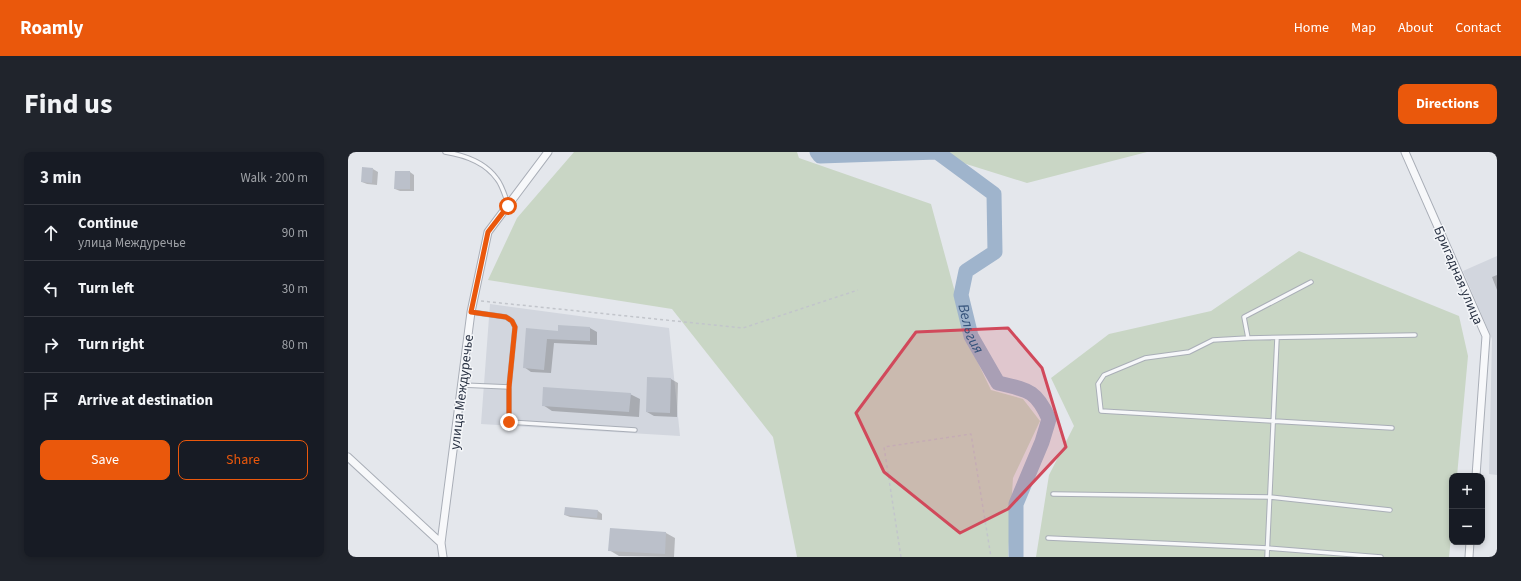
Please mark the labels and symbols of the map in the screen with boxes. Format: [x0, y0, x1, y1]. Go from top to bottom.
route start [499, 197, 517, 215]
street label: Бригадная улица [1428, 223, 1488, 328]
water label: Вельгия [952, 302, 989, 357]
street label: улица Междуречье [445, 333, 479, 451]
route end [500, 413, 518, 431]

